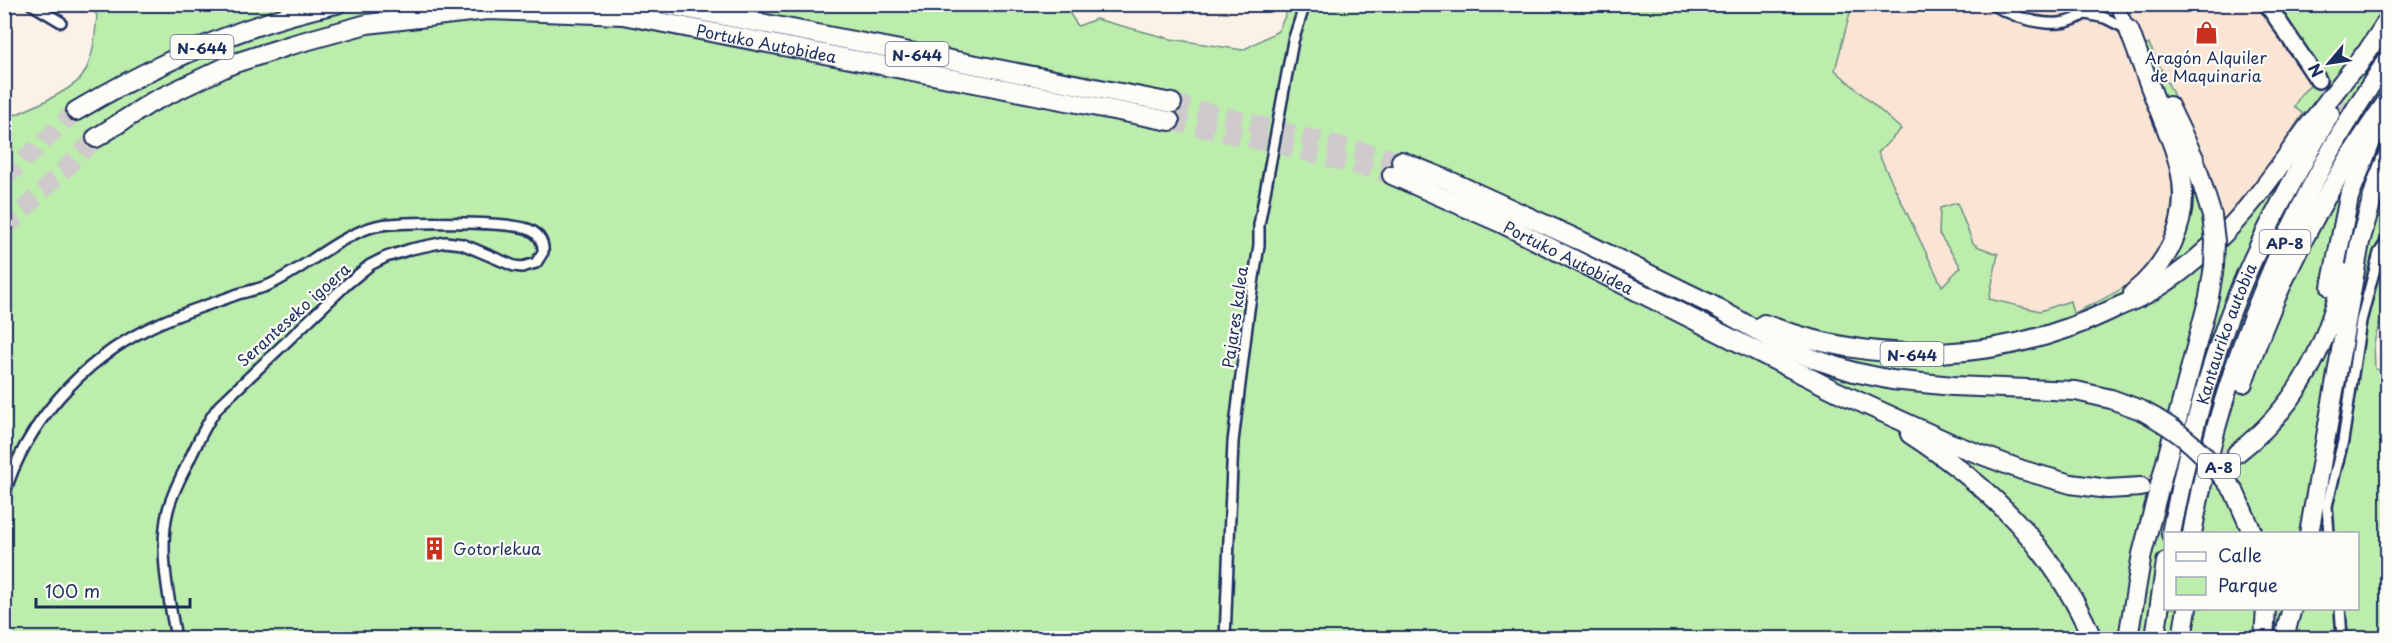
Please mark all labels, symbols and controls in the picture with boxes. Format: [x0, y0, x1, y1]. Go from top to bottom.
street label: Portuko Autobidea [694, 17, 839, 68]
shop icon: Aragón Alquiler de Maquinaria [2193, 19, 2219, 45]
north arrow [2299, 33, 2359, 93]
road number: N-644 [170, 35, 234, 59]
road number: N-644 [886, 42, 948, 66]
place label: Aragón Alquiler de Maquinaria [2145, 45, 2268, 87]
text: N [2301, 59, 2329, 82]
street label: Portuko Autobidea [1500, 214, 1638, 300]
road number: AP-8 [2260, 230, 2310, 254]
street label: Seranteseko igoera [231, 256, 355, 371]
street label: Kantauriko autobia [2189, 259, 2262, 407]
street label: Pajares kalea [1215, 264, 1253, 370]
road number: N-644 [1880, 342, 1944, 366]
road number: A-8 [2198, 454, 2240, 478]
legend [2164, 532, 2359, 610]
building icon: Gotorlekua [422, 535, 448, 561]
place label: Gotorlekua [453, 536, 541, 560]
text: Calle [2218, 541, 2262, 568]
scale bar [36, 571, 190, 609]
text: Parque [2218, 571, 2278, 598]
text: 100 m [45, 577, 100, 604]

